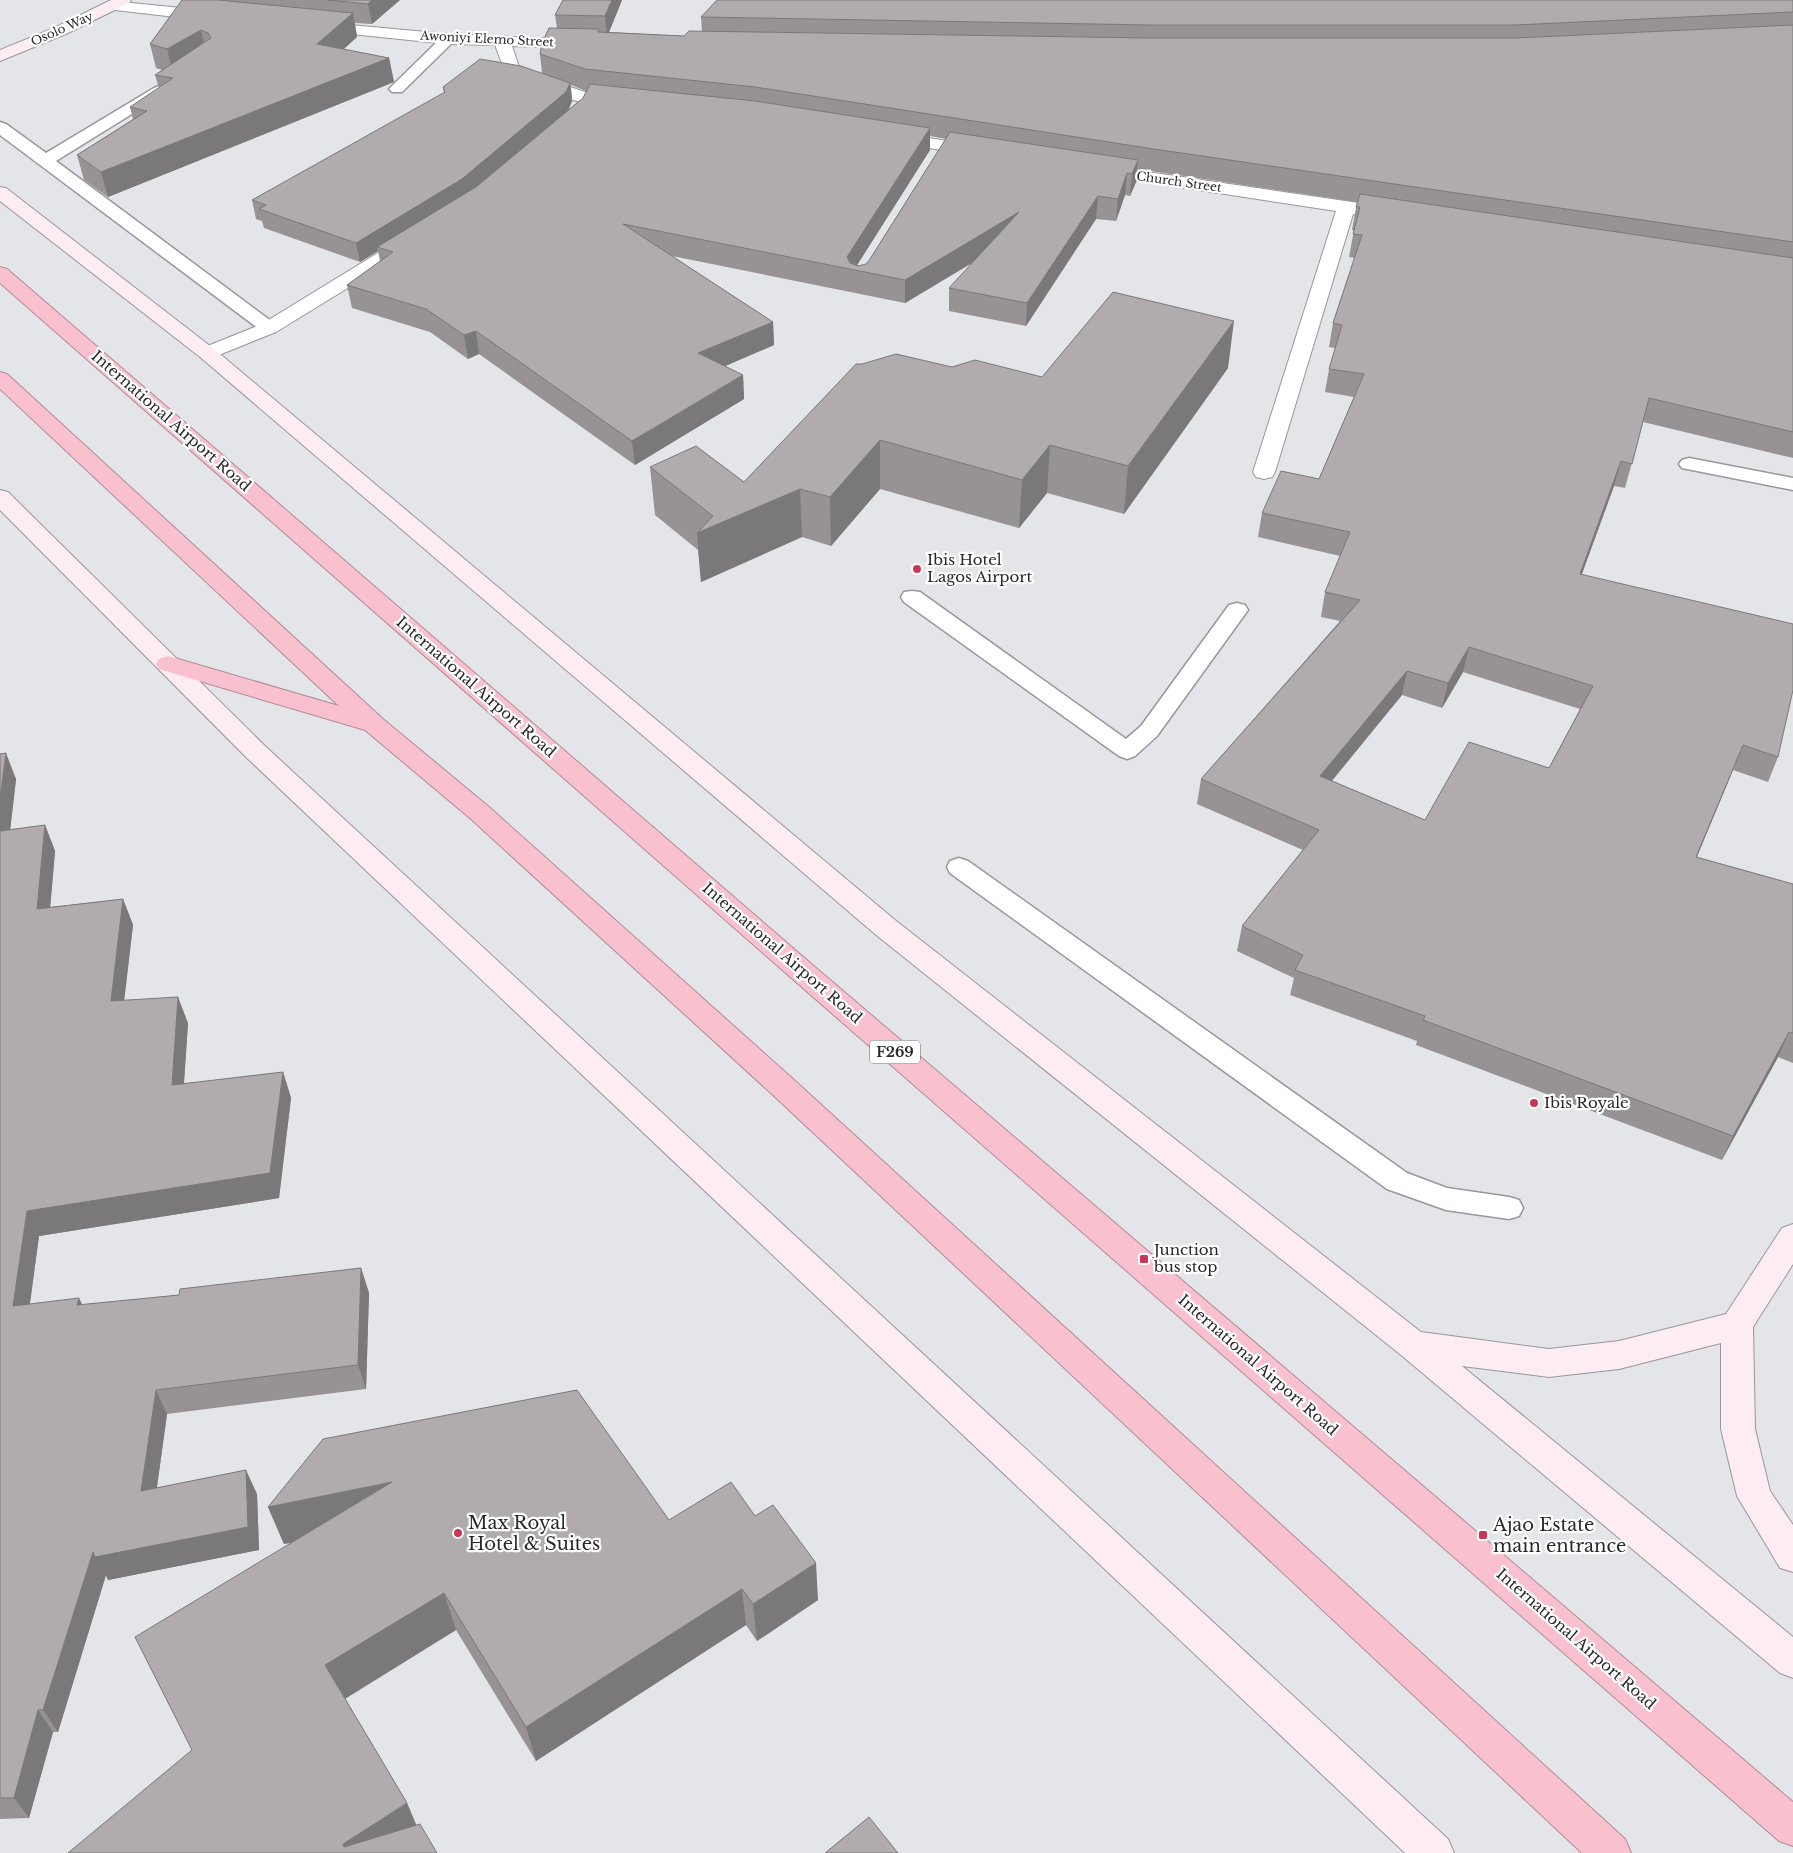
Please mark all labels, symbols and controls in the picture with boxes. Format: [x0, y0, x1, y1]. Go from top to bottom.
street label: Osolo Way [28, 8, 95, 49]
street label: Awoniyi Elemo Street [419, 27, 555, 50]
street label: Church Street [1136, 168, 1223, 195]
street label: International Airport Road [88, 346, 255, 495]
place label: Ibis Hotel Lagos Airport [927, 550, 1032, 586]
marker: Ibis Hotel Lagos Airport [911, 563, 923, 575]
street label: International Airport Road [393, 612, 560, 761]
street label: International Airport Road [699, 878, 866, 1027]
road number: F269 [870, 1040, 920, 1064]
place label: Ibis Royale [1544, 1093, 1629, 1112]
marker: Ibis Royale [1528, 1097, 1540, 1109]
place label: Junction bus stop [1152, 1240, 1219, 1276]
marker: Junction bus stop [1138, 1253, 1150, 1265]
street label: International Airport Road [1175, 1290, 1342, 1439]
place label: Max Royal Hotel & Suites [468, 1512, 600, 1555]
place label: Ajao Estate main entrance [1492, 1514, 1626, 1557]
marker: Max Royal Hotel & Suites [452, 1527, 464, 1539]
marker: Ajao Estate main entrance [1477, 1529, 1489, 1541]
street label: International Airport Road [1493, 1564, 1660, 1713]

